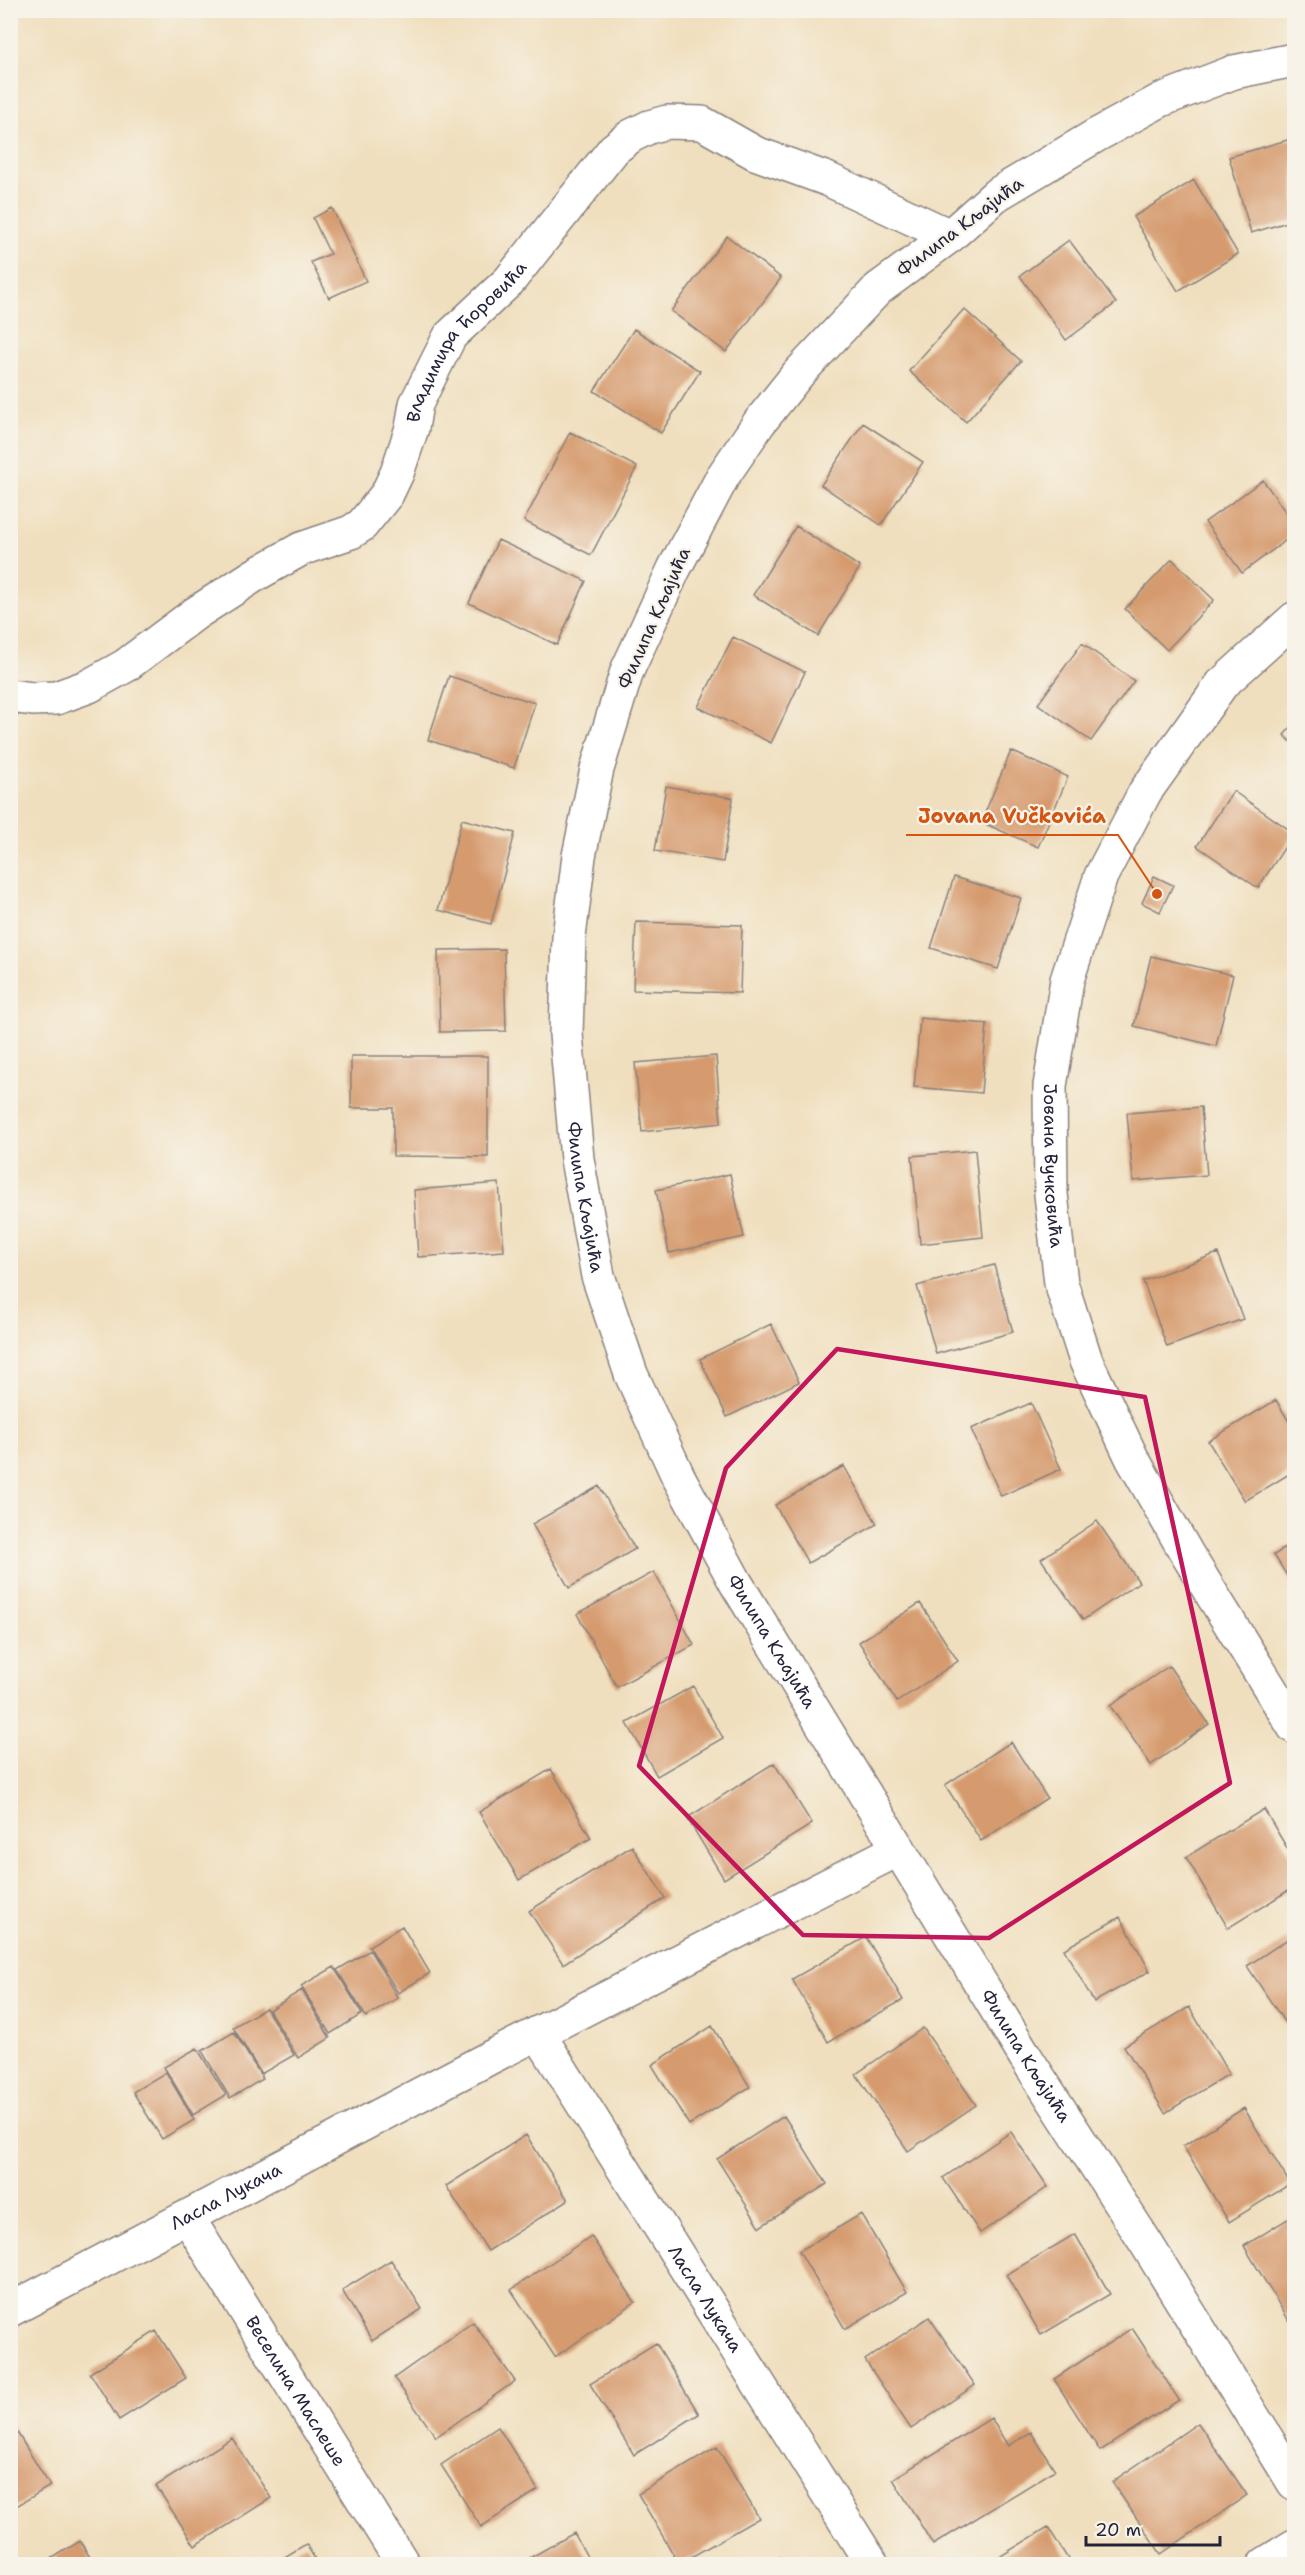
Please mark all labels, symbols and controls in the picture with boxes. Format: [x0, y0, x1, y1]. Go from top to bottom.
street label: Филипа Кљајића [892, 171, 1028, 283]
street label: Владимира Ћоровића [401, 256, 532, 424]
street label: Филипа Кљајића [612, 543, 696, 693]
callout: Jovana Vučkovića [906, 797, 1118, 835]
text: Jovana Vučkovića [918, 803, 1106, 829]
street label: Јована Вучковића [1038, 1083, 1069, 1249]
street label: Филипа Кљајића [562, 1121, 609, 1275]
street label: Филипа Кљајића [722, 1570, 822, 1713]
street label: Филипа Кљајића [975, 1985, 1077, 2127]
street label: Ласла Лукача [166, 2157, 286, 2236]
street label: Ласла Лукача [662, 2241, 748, 2357]
street label: Веселина Маслеше [240, 2312, 351, 2471]
scale bar [1086, 2509, 1220, 2547]
text: 20 m [1095, 2518, 1141, 2542]

